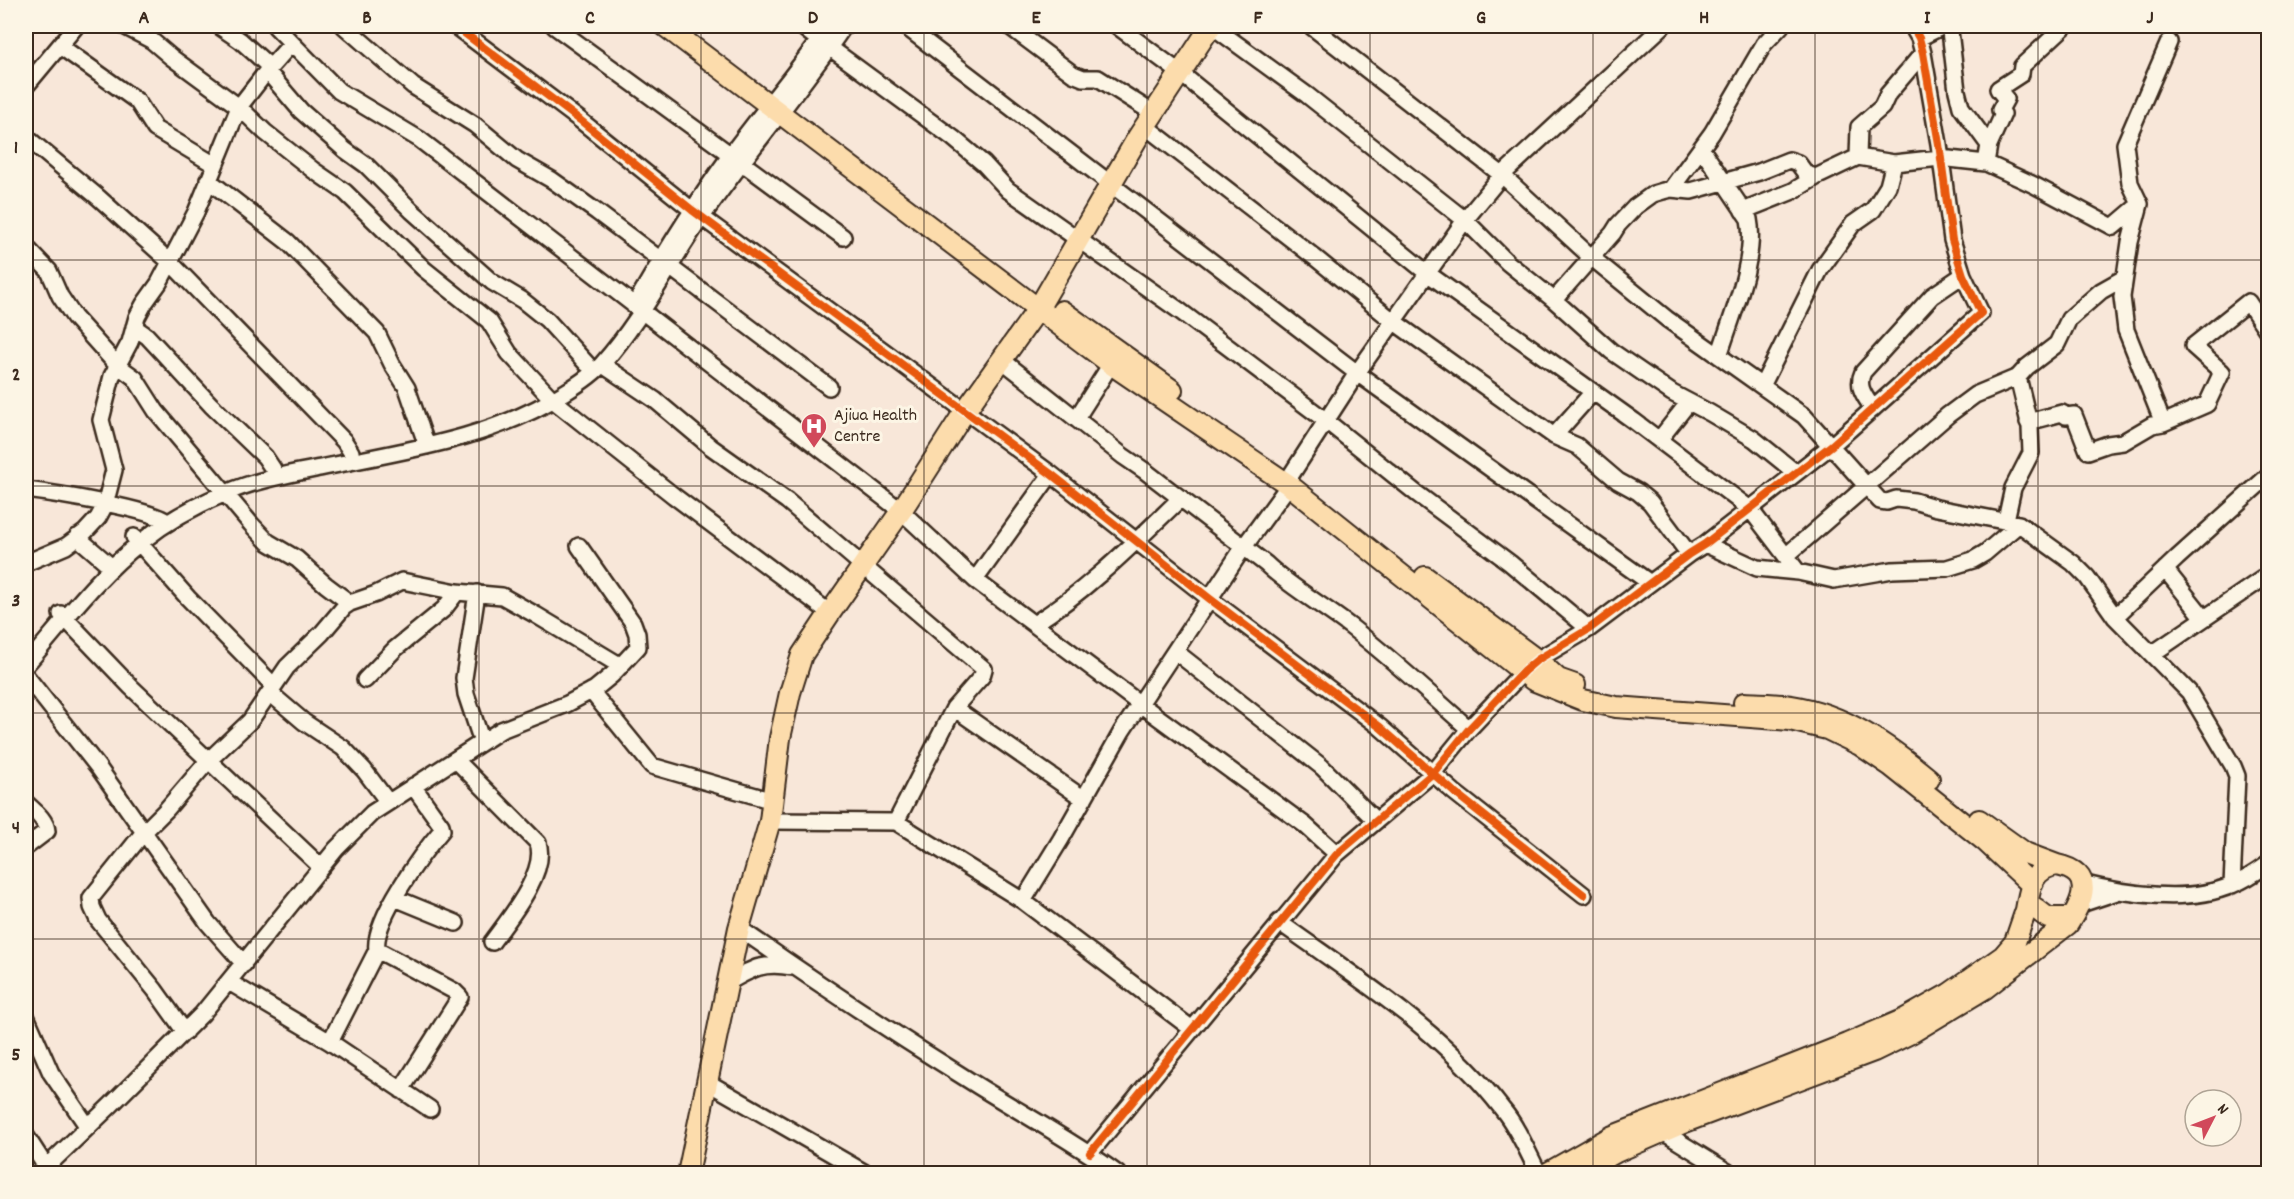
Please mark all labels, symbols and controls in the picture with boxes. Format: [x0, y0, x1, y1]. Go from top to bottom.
text: A [139, 5, 150, 33]
text: B [362, 5, 372, 33]
text: C [585, 5, 595, 33]
text: D [808, 5, 819, 33]
text: E [1031, 5, 1041, 33]
text: F [1254, 5, 1264, 33]
text: G [1476, 5, 1486, 33]
text: H [1699, 5, 1709, 33]
text: I [1924, 5, 1931, 33]
text: J [2146, 5, 2154, 33]
text: 1 [14, 135, 18, 163]
text: 2 [12, 362, 20, 390]
place label: Ajiua Health Centre [834, 404, 917, 450]
hospital icon: Ajiua Health Centre [799, 411, 829, 449]
text: 3 [12, 588, 20, 616]
text: 4 [12, 815, 20, 843]
text: 5 [11, 1042, 21, 1070]
north arrow [2183, 1088, 2243, 1148]
text: N [2211, 1099, 2234, 1120]

